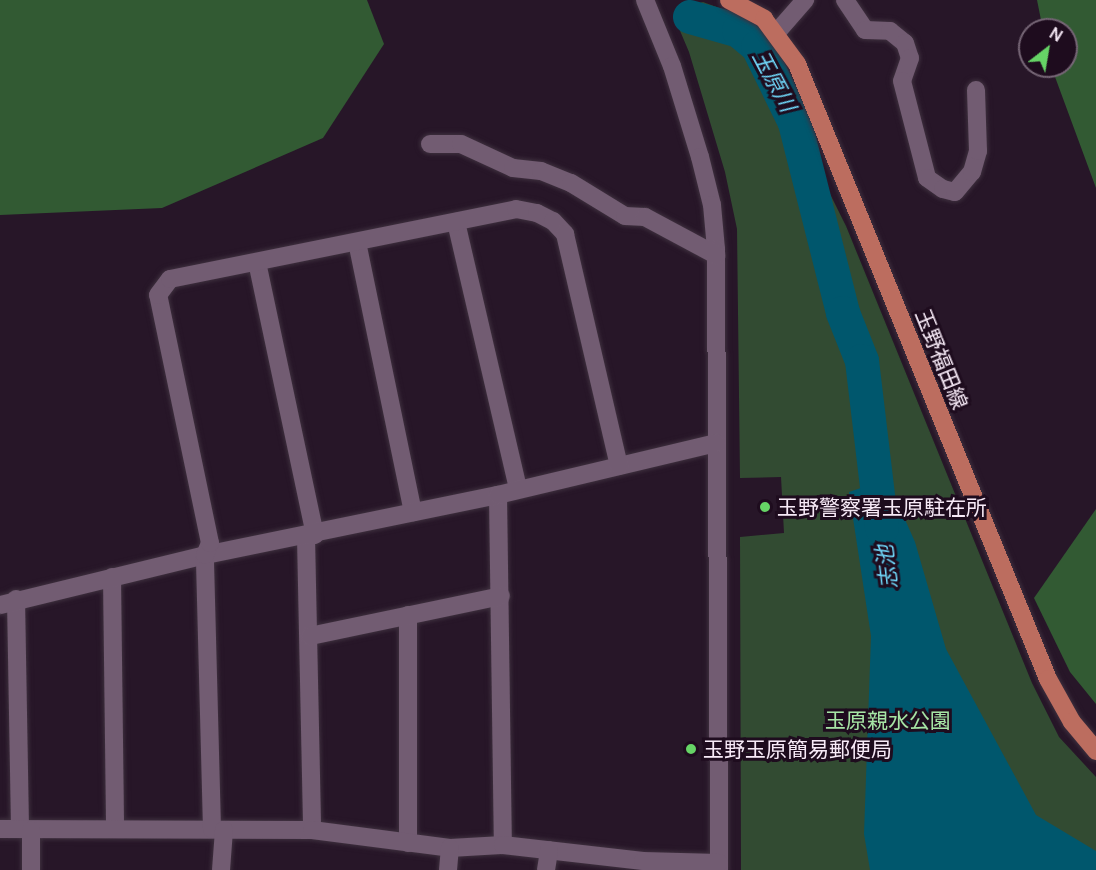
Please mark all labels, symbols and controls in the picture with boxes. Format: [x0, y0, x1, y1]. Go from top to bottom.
north arrow [1018, 18, 1078, 78]
text: N [1046, 22, 1067, 47]
water label: 玉原川 [747, 46, 801, 116]
street label: 玉野福田線 [911, 306, 973, 412]
place label: 玉野警察署玉原駐在所 [777, 494, 987, 520]
marker: 玉野警察署玉原駐在所 [758, 500, 772, 514]
water label: 志池 [871, 544, 903, 590]
park label: 玉原親水公園 [825, 707, 951, 733]
place label: 玉野玉原簡易郵便局 [703, 736, 892, 762]
marker: 玉野玉原簡易郵便局 [684, 742, 698, 756]

